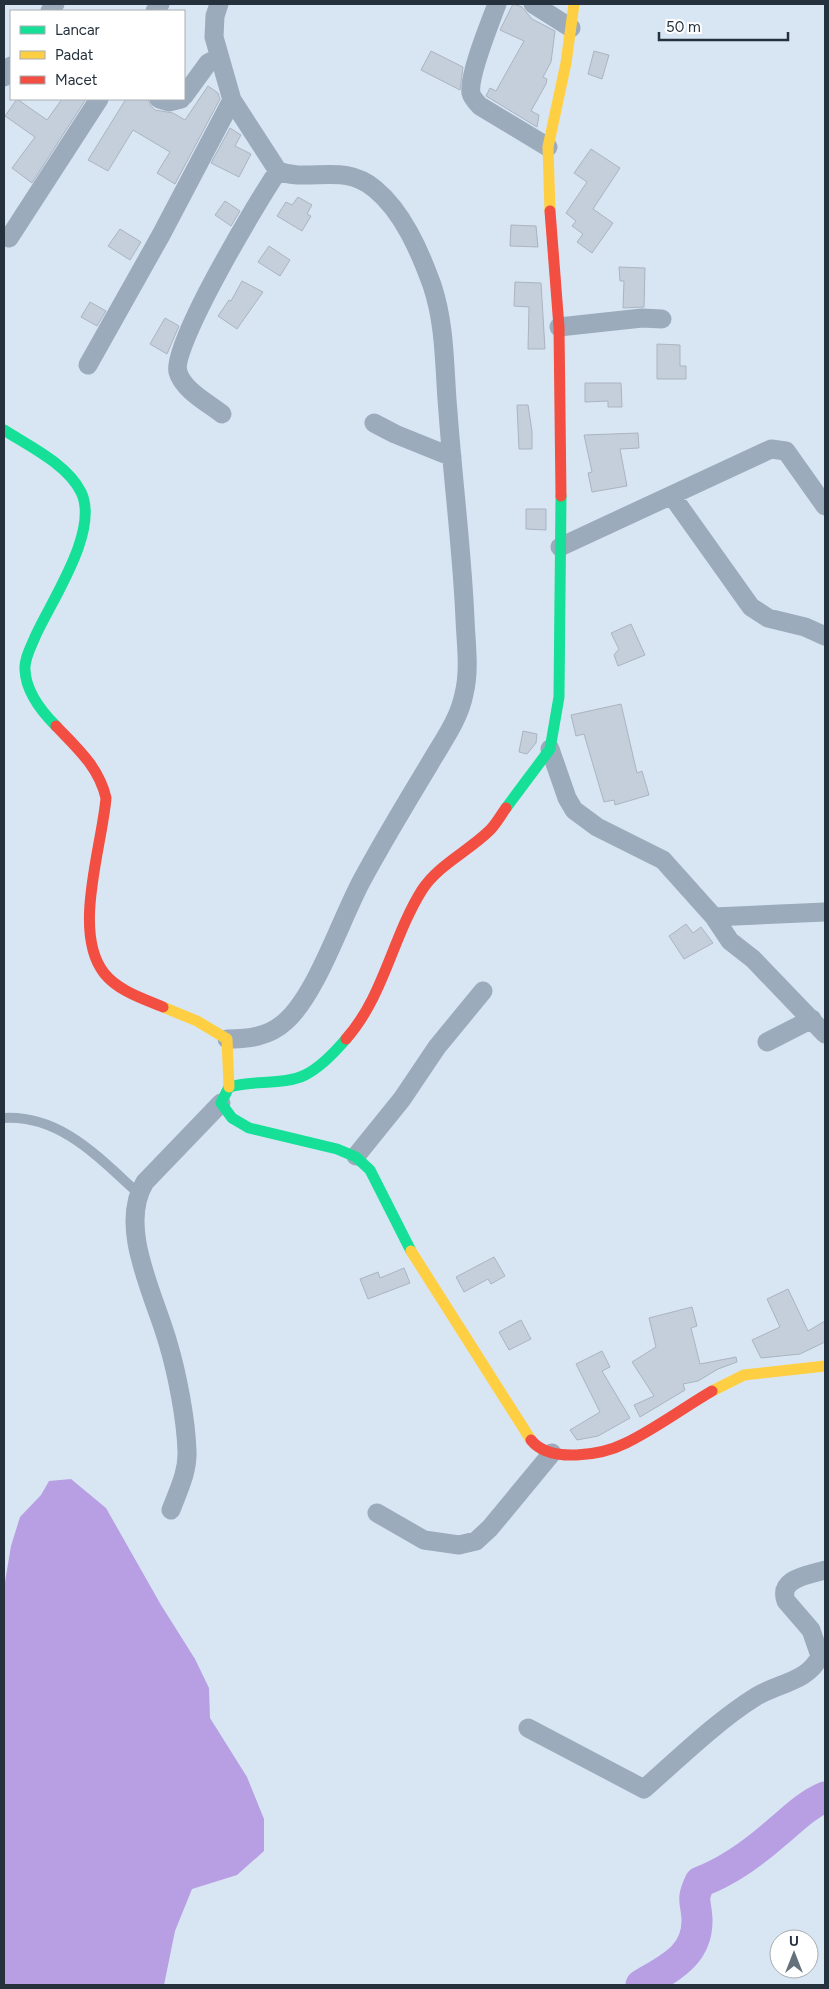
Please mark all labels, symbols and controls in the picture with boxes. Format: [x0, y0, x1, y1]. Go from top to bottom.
legend [10, 10, 185, 100]
scale bar [659, 10, 788, 42]
text: 50 m [666, 18, 701, 36]
text: Lancar [55, 21, 100, 39]
text: Padat [55, 46, 94, 64]
text: Macet [55, 71, 98, 89]
north arrow [769, 1929, 819, 1979]
text: U [789, 1933, 799, 1950]

